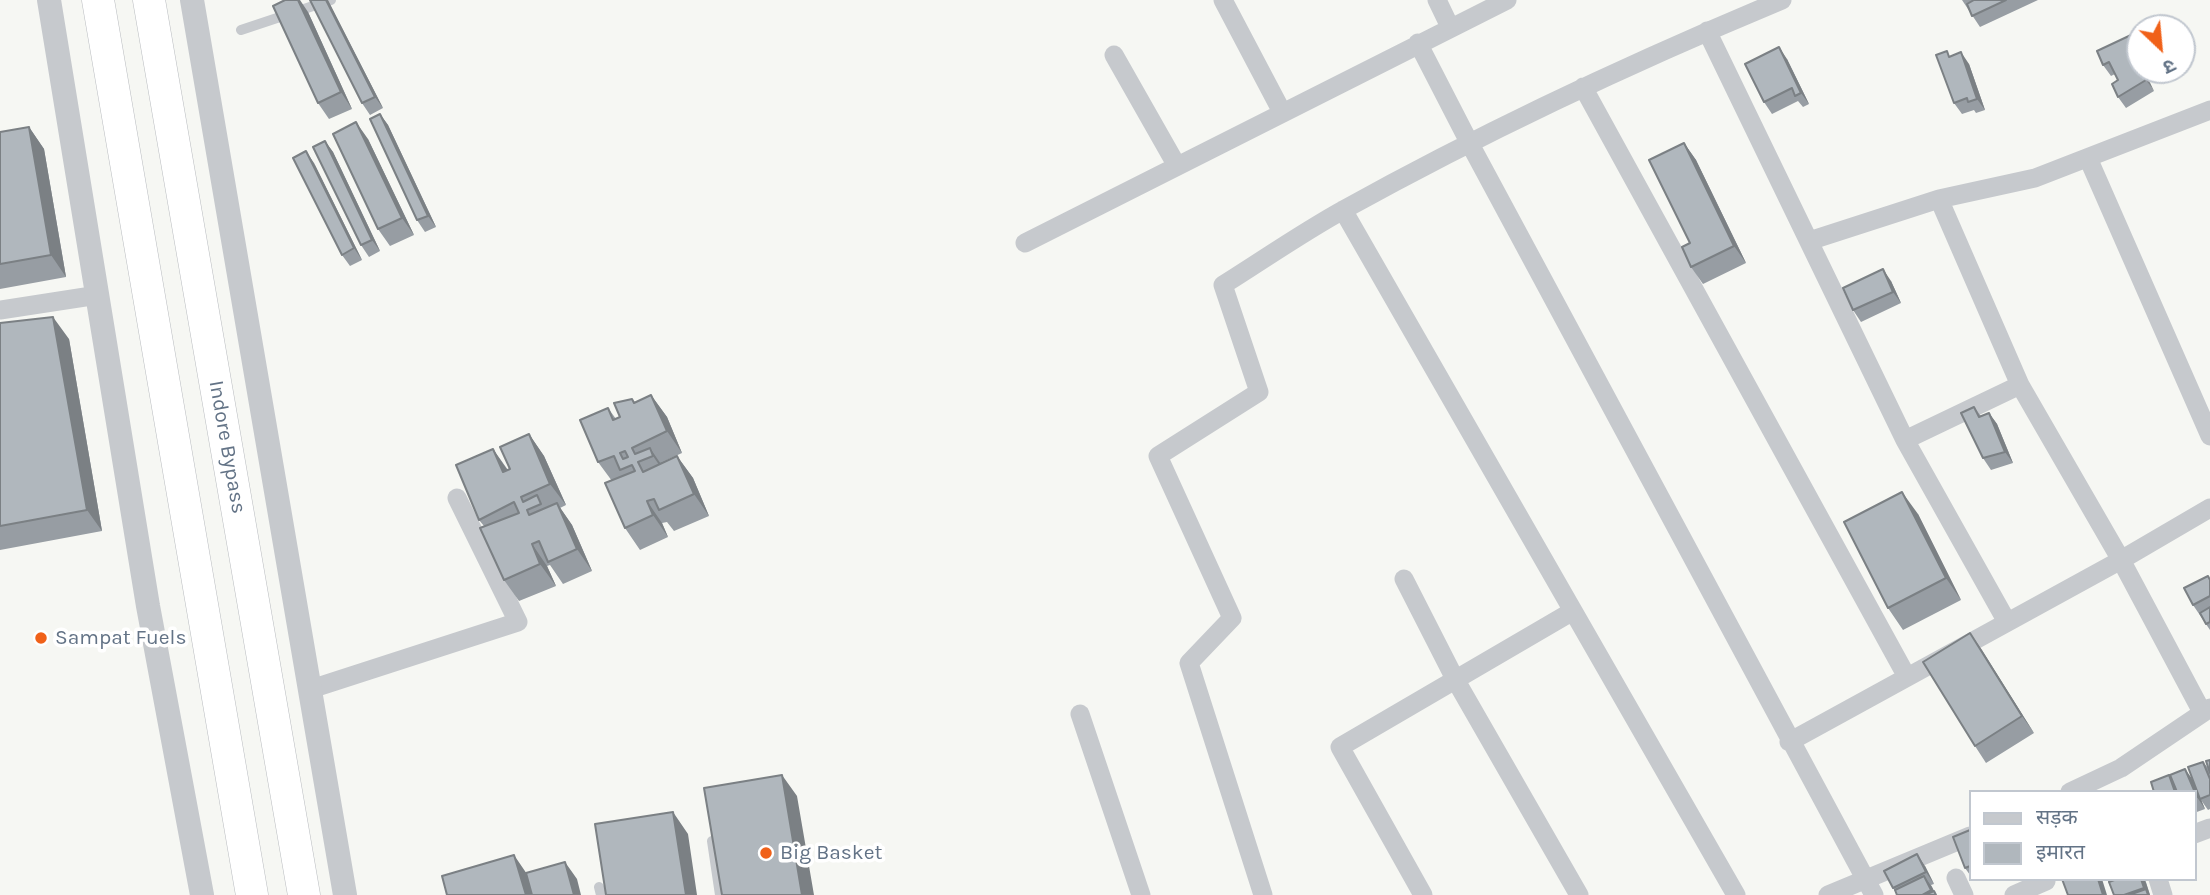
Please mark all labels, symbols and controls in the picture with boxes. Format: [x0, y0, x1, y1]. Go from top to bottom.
north arrow [2126, 14, 2196, 84]
text: उ [2160, 54, 2179, 78]
street label: Indore Bypass [203, 379, 251, 515]
place label: Sampat Fuels [55, 625, 187, 651]
marker: Sampat Fuels [33, 630, 49, 646]
legend [1968, 790, 2196, 881]
text: सड़क [2036, 805, 2078, 829]
place label: Big Basket [780, 840, 882, 866]
text: इमारत [2036, 840, 2085, 864]
marker: Big Basket [758, 845, 774, 861]

